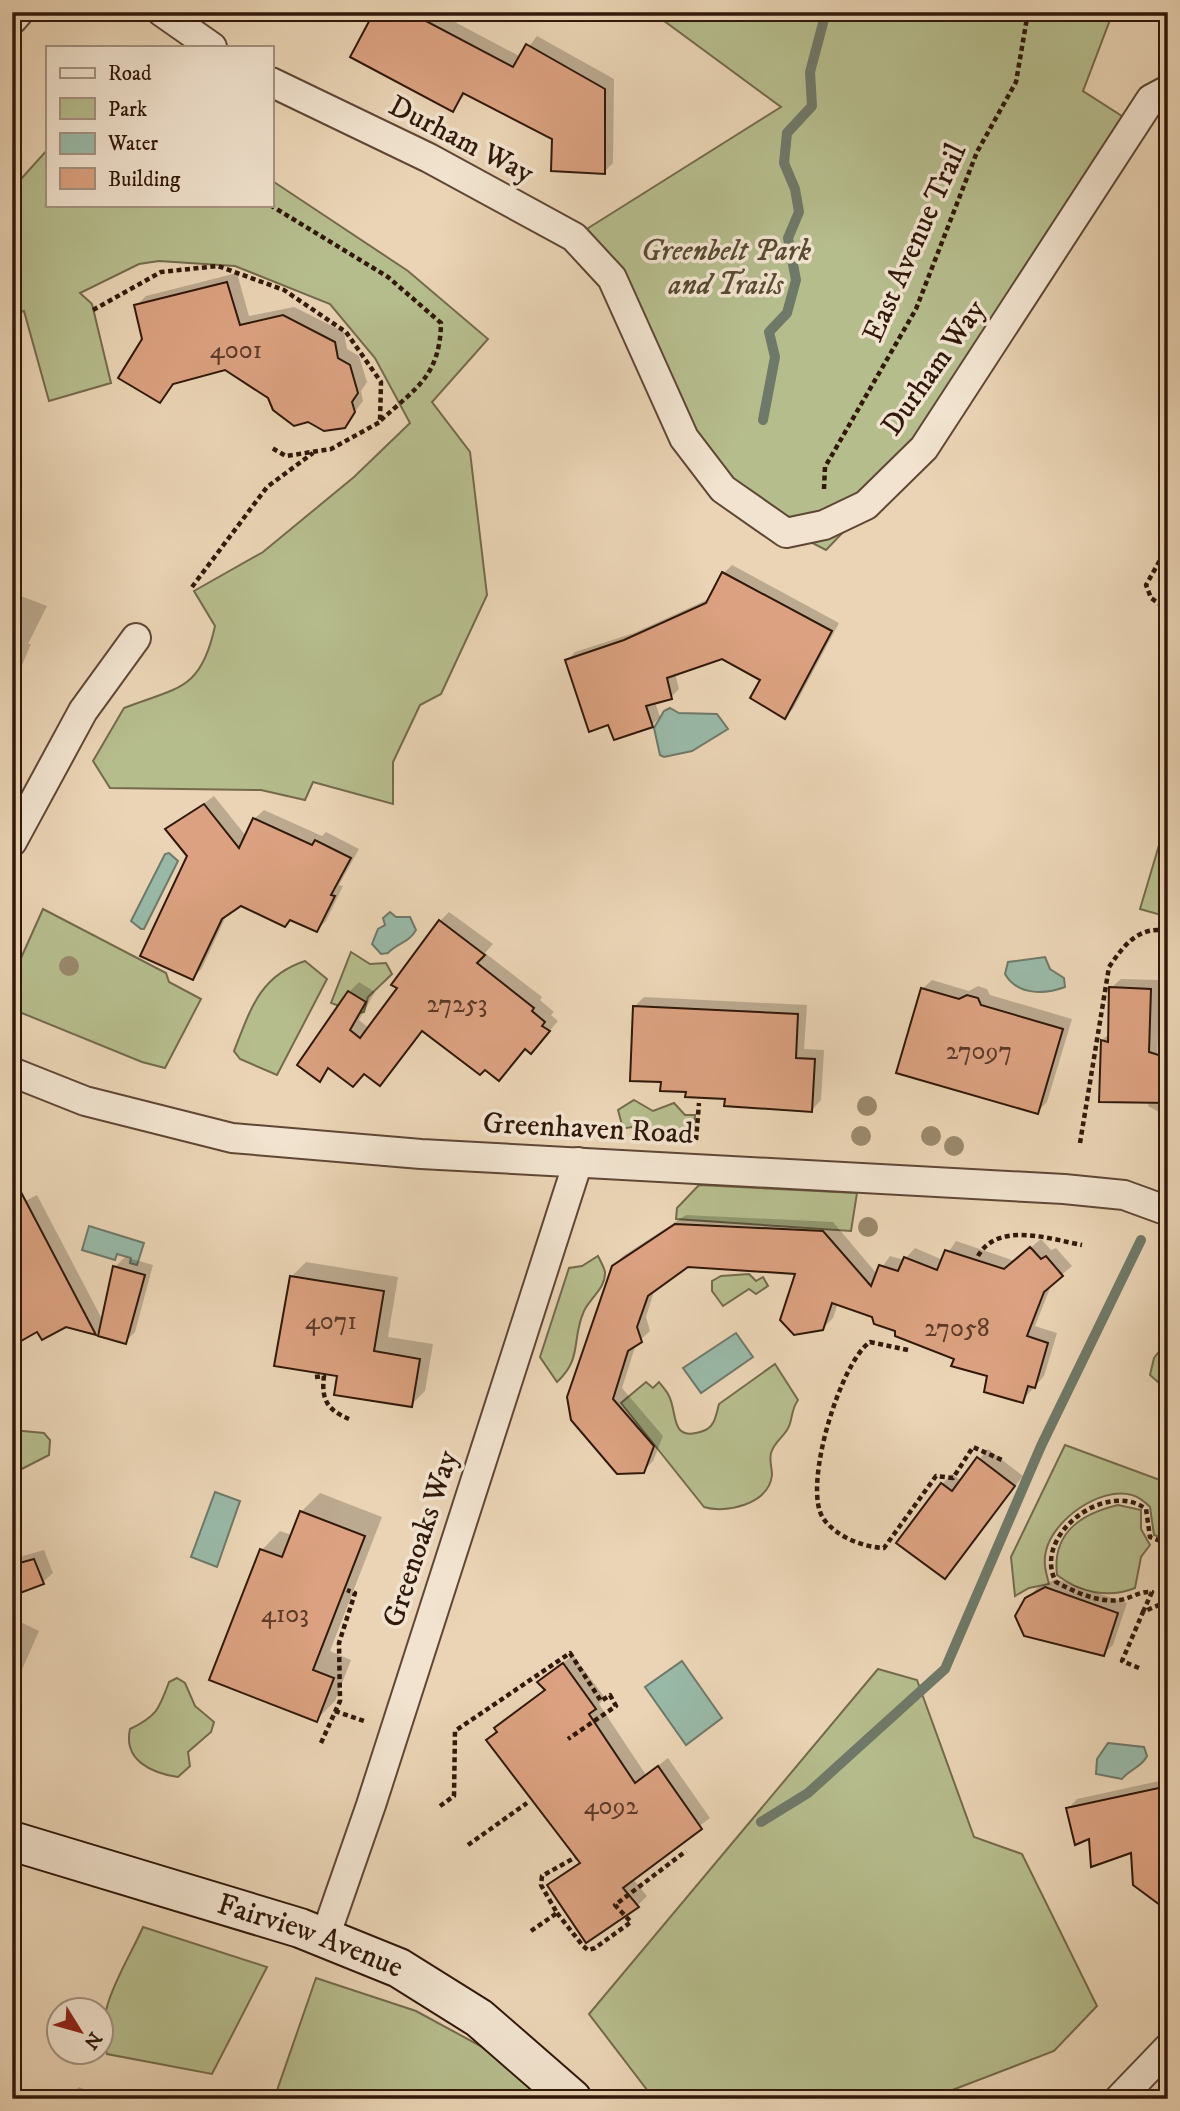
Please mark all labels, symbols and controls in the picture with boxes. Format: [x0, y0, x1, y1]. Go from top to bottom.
legend [46, 46, 273, 206]
text: Road [108, 61, 152, 87]
street label: Durham Way [382, 88, 540, 193]
text: Park [108, 97, 148, 123]
text: Water [107, 131, 158, 157]
street label: East Avenue Trail [855, 138, 975, 348]
text: Building [108, 167, 181, 193]
park label: Greenbelt Park and Trails [641, 233, 811, 304]
street label: Durham Way [874, 292, 995, 443]
house number: 4001 [210, 334, 262, 367]
house number: 27253 [426, 988, 488, 1021]
house number: 27097 [946, 1035, 1012, 1068]
street label: Greenhaven Road [482, 1105, 694, 1153]
house number: 4071 [305, 1305, 357, 1338]
house number: 27058 [924, 1312, 990, 1345]
street label: Greenoaks Way [375, 1445, 467, 1632]
house number: 4103 [261, 1598, 309, 1631]
house number: 4092 [584, 1790, 639, 1823]
street label: Fairview Avenue [213, 1886, 409, 1986]
north arrow [46, 1996, 116, 2066]
text: N [78, 2027, 106, 2054]

